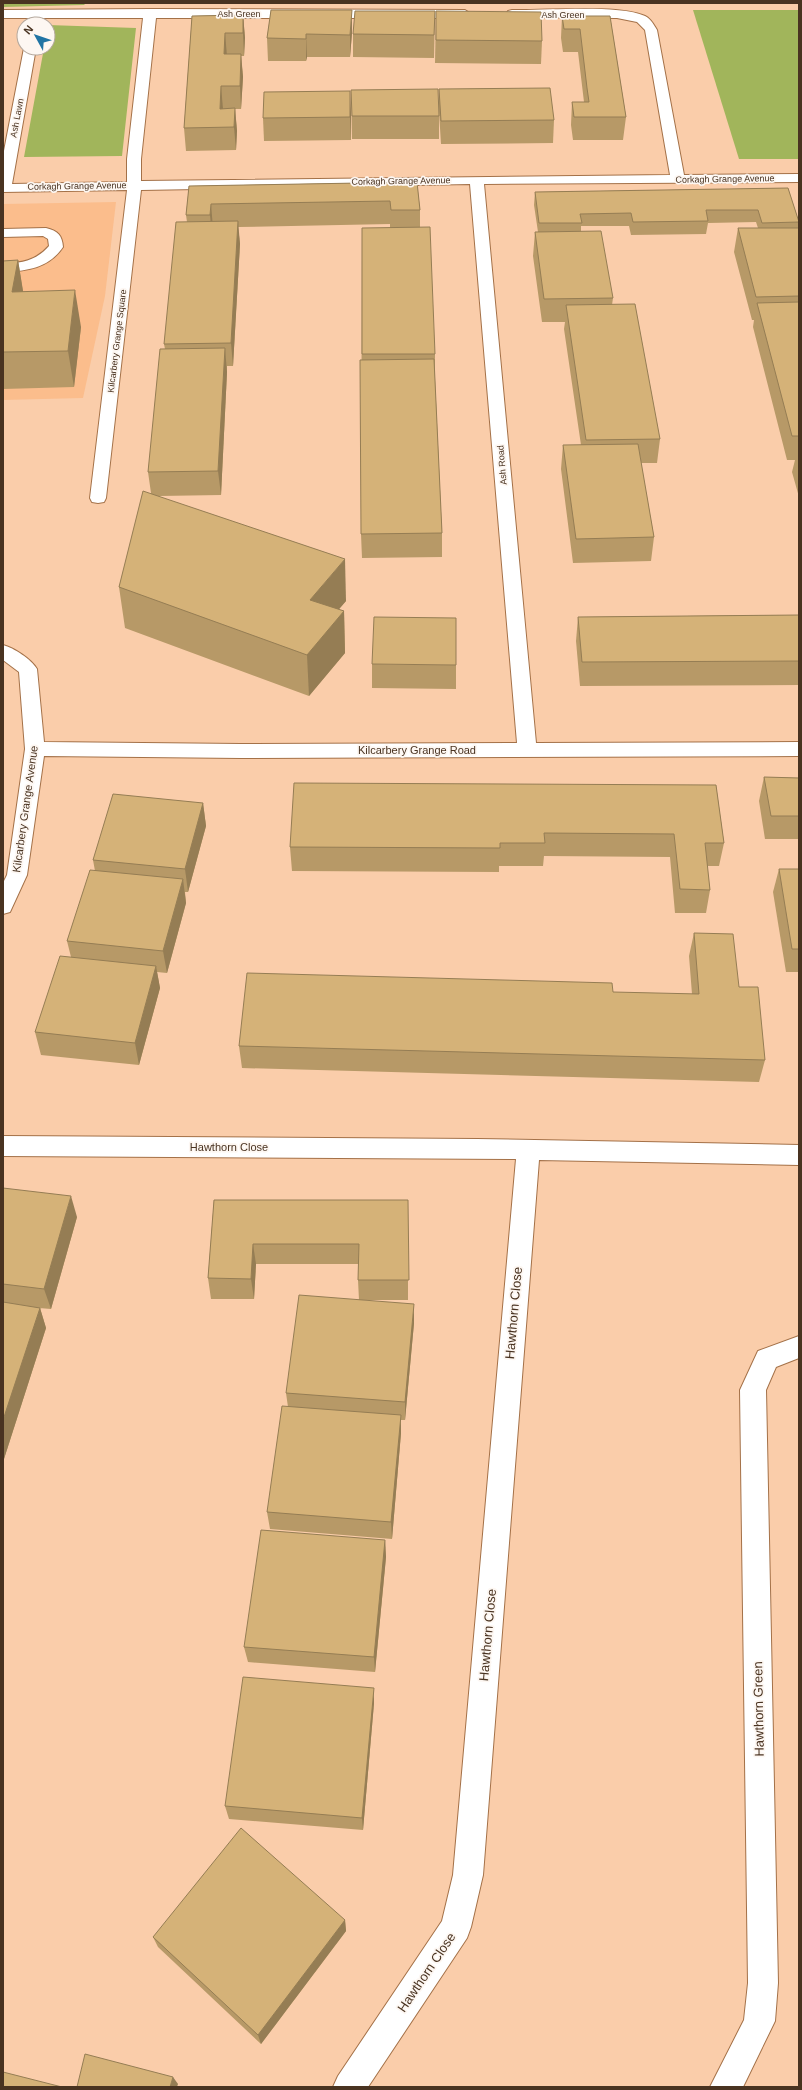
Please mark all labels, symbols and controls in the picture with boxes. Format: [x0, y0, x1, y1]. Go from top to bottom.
street label: Ash Green [217, 9, 261, 19]
street label: Ash Green [541, 10, 585, 20]
north arrow [16, 16, 56, 56]
text: N [21, 23, 36, 36]
street label: Ash Lawn [8, 98, 26, 138]
street label: Corkagh Grange Avenue [675, 173, 775, 185]
street label: Corkagh Grange Avenue [351, 175, 451, 187]
street label: Corkagh Grange Avenue [27, 180, 127, 192]
street label: Kilcarbery Grange Square [106, 289, 128, 393]
street label: Ash Road [495, 445, 509, 485]
street label: Kilcarbery Grange Road [358, 744, 476, 756]
street label: Kilcarbery Grange Avenue [10, 745, 40, 873]
street label: Hawthorn Close [190, 1141, 268, 1153]
street label: Hawthorn Close [502, 1266, 525, 1360]
street label: Hawthorn Close [476, 1588, 499, 1682]
street label: Hawthorn Green [750, 1661, 767, 1757]
street label: Hawthorn Close [394, 1930, 458, 2015]

